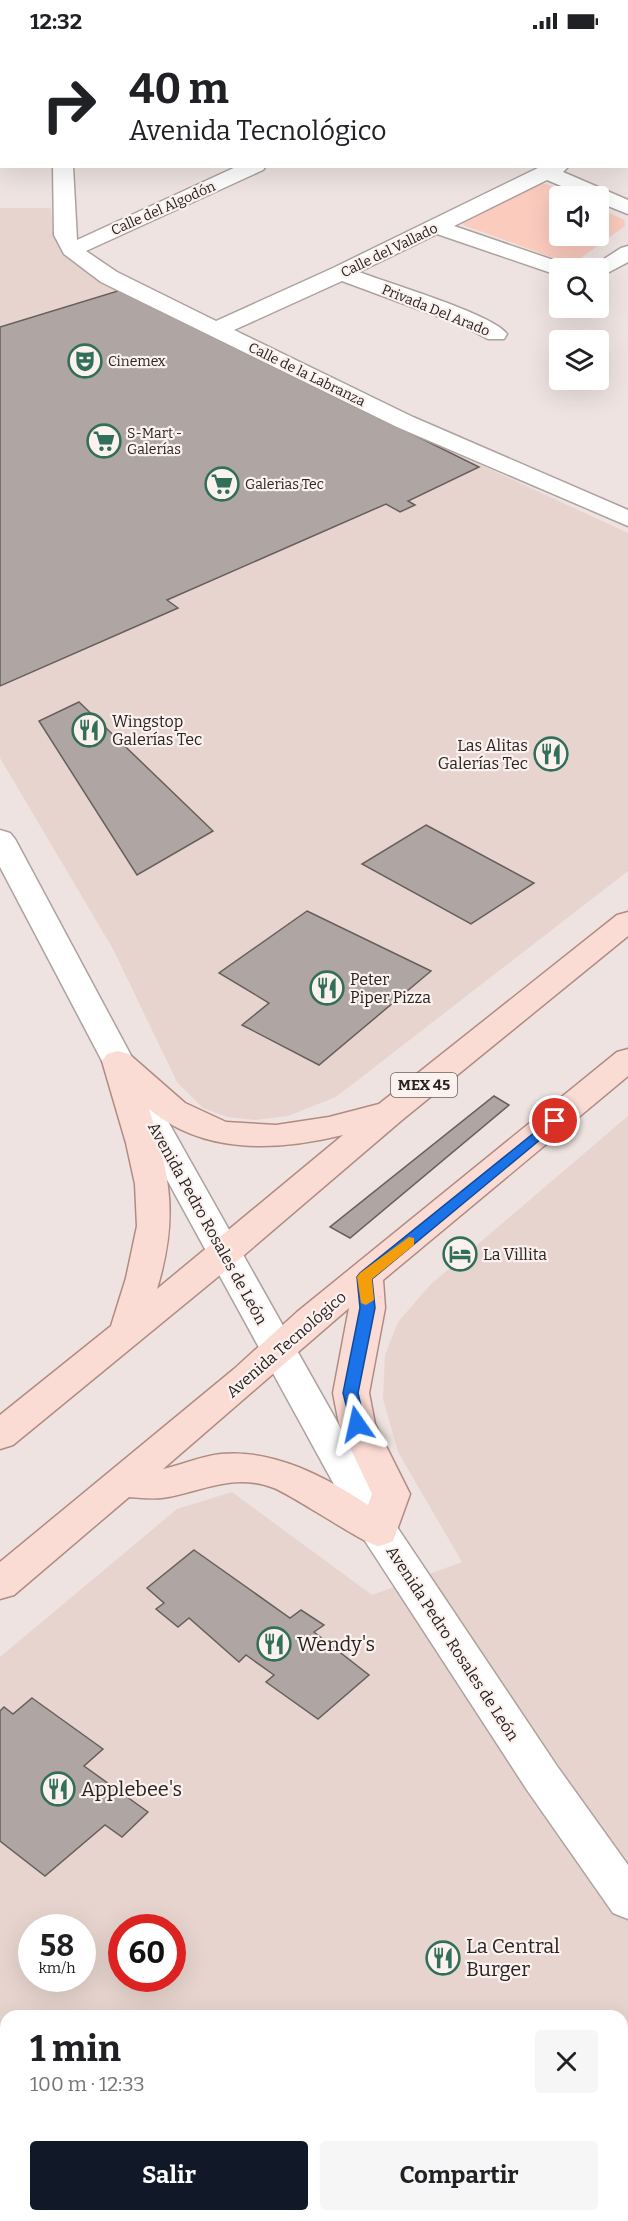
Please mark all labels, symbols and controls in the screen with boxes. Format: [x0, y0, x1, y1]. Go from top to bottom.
text: 12:32 [30, 8, 82, 35]
text: 40 m [129, 64, 229, 114]
icon: right [30, 66, 108, 144]
text: Avenida Tecnológico [129, 115, 387, 147]
street label: Calle del Algodón [108, 178, 218, 239]
map controls [549, 186, 609, 390]
button: sound [549, 186, 609, 246]
street label: Calle del Vallado [338, 220, 440, 281]
button: search [549, 258, 609, 318]
street label: Privada Del Arado [379, 281, 492, 340]
button: layers [549, 330, 609, 390]
street label: Calle de la Labranza [246, 339, 368, 410]
theatre icon: Cinemex [67, 343, 103, 379]
place label: Cinemex [108, 353, 166, 370]
supermarket icon: S-Mart - Galerías [86, 423, 122, 459]
place label: S-Mart - Galerías [127, 425, 182, 458]
supermarket icon: Galerias Tec [204, 466, 240, 502]
place label: Galerias Tec [245, 476, 324, 493]
restaurant icon: Wingstop Galerías Tec [71, 712, 107, 748]
place label: Wingstop Galerías Tec [112, 712, 202, 749]
place label: Las Alitas Galerías Tec [438, 736, 528, 773]
restaurant icon: Las Alitas Galerías Tec [533, 736, 569, 772]
restaurant icon: Peter Piper Pizza [309, 970, 345, 1006]
place label: Peter Piper Pizza [350, 970, 431, 1007]
road number: MEX 45 [391, 1073, 457, 1097]
pin [529, 1095, 580, 1146]
icon: arrive [538, 1104, 571, 1137]
street label: Avenida Pedro Rosales de León [144, 1119, 271, 1328]
hotel icon: La Villita [442, 1236, 478, 1272]
place label: La Villita [483, 1245, 547, 1264]
street label: Avenida Tecnológico [222, 1287, 350, 1402]
position arrow [325, 1392, 389, 1456]
street label: Avenida Pedro Rosales de León [382, 1542, 523, 1744]
restaurant icon: Wendy's [256, 1626, 292, 1662]
place label: Wendy's [297, 1632, 375, 1656]
restaurant icon: Applebee's [40, 1771, 76, 1807]
place label: Applebee's [81, 1777, 182, 1801]
speed limit sign: 60 [108, 1914, 186, 1992]
text: 58 [40, 1928, 74, 1964]
place label: La Central Burger [466, 1934, 560, 1981]
restaurant icon: La Central Burger [425, 1940, 461, 1976]
text: km/h [38, 1959, 76, 1977]
text: 1 min [30, 2027, 121, 2071]
button: close [535, 2030, 598, 2093]
text: 100 m · 12:33 [30, 2072, 145, 2096]
button: Salir [30, 2141, 308, 2210]
button: Compartir [320, 2141, 598, 2210]

